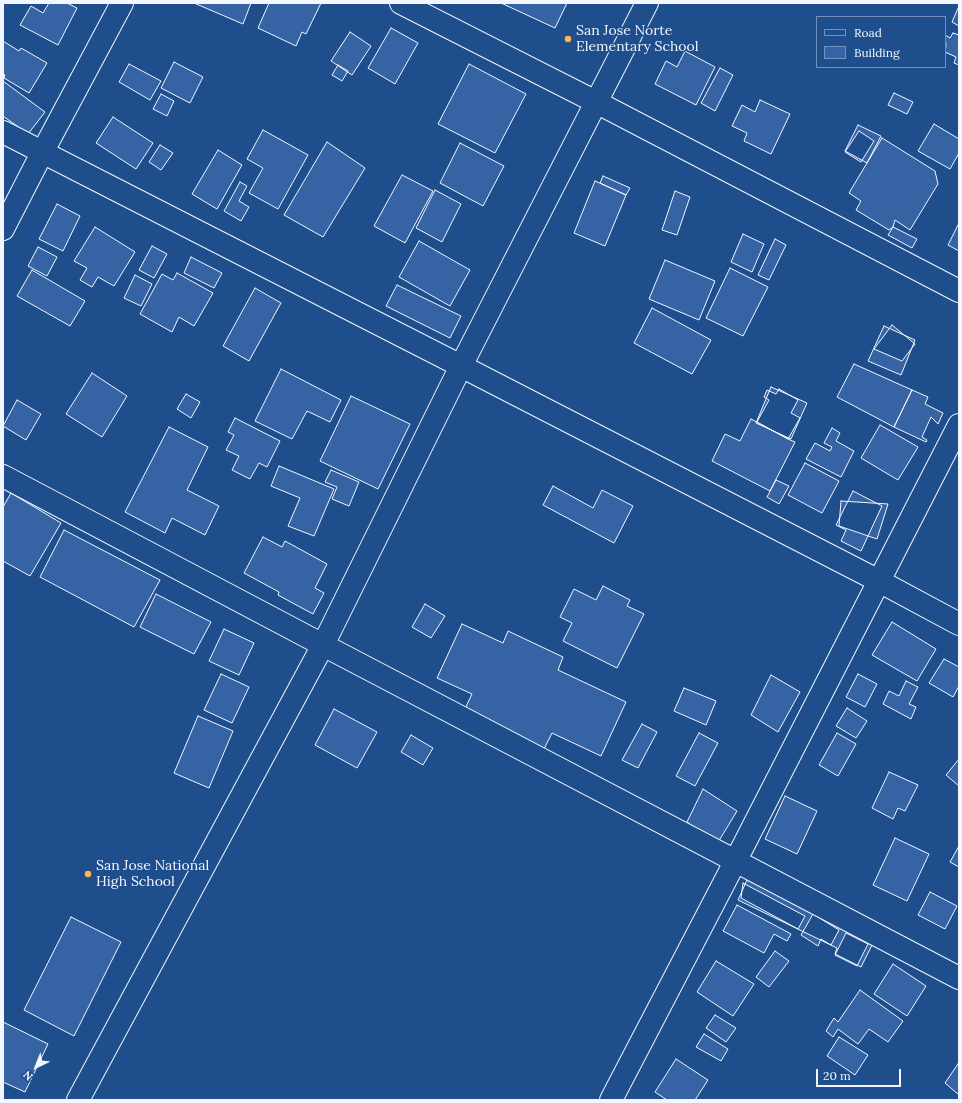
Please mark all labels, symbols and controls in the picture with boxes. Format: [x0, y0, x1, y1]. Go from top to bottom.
legend [816, 16, 946, 68]
place label: San Jose Norte Elementary School [576, 23, 699, 56]
text: Road [854, 25, 882, 40]
marker: San Jose Norte Elementary School [563, 34, 573, 44]
text: Building [854, 45, 900, 60]
place label: San Jose National High School [96, 858, 209, 890]
marker: San Jose National High School [83, 869, 93, 879]
north arrow [16, 1047, 56, 1087]
scale bar [818, 1061, 903, 1087]
text: N [20, 1068, 36, 1084]
text: 20 m [823, 1068, 851, 1083]

